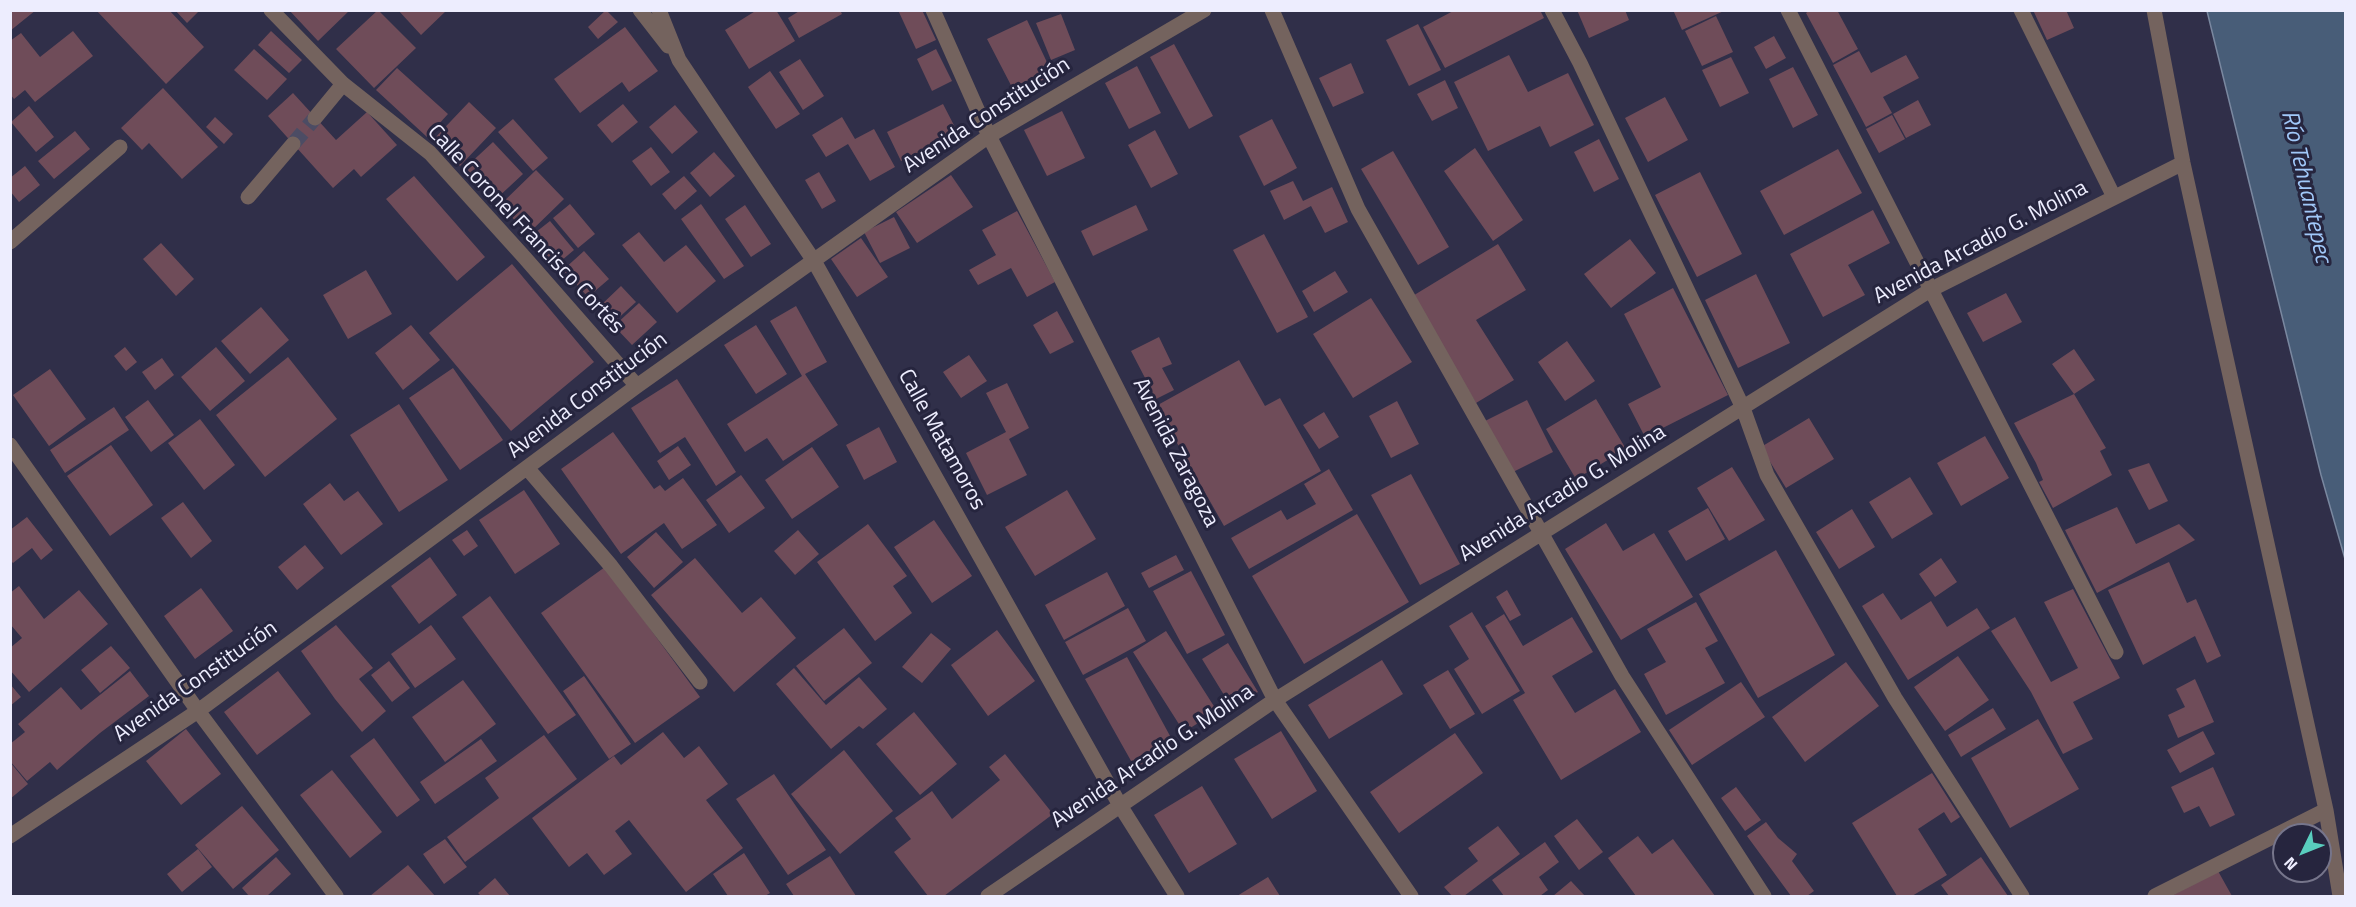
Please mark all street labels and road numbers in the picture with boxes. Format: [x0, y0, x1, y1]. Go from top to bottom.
street label: Avenida Constitución [899, 52, 1075, 180]
street label: Calle Coronel Francisco Cortés [421, 120, 629, 340]
street label: Avenida Arcadio G. Molina [1870, 175, 2092, 311]
street label: Avenida Constitución [503, 327, 673, 465]
street label: Calle Matamoros [891, 365, 991, 515]
street label: Avenida Zaragoza [1126, 374, 1224, 532]
street label: Avenida Arcadio G. Molina [1455, 420, 1671, 568]
street label: Avenida Constitución [109, 616, 283, 748]
street label: Avenida Arcadio G. Molina [1047, 679, 1259, 835]

